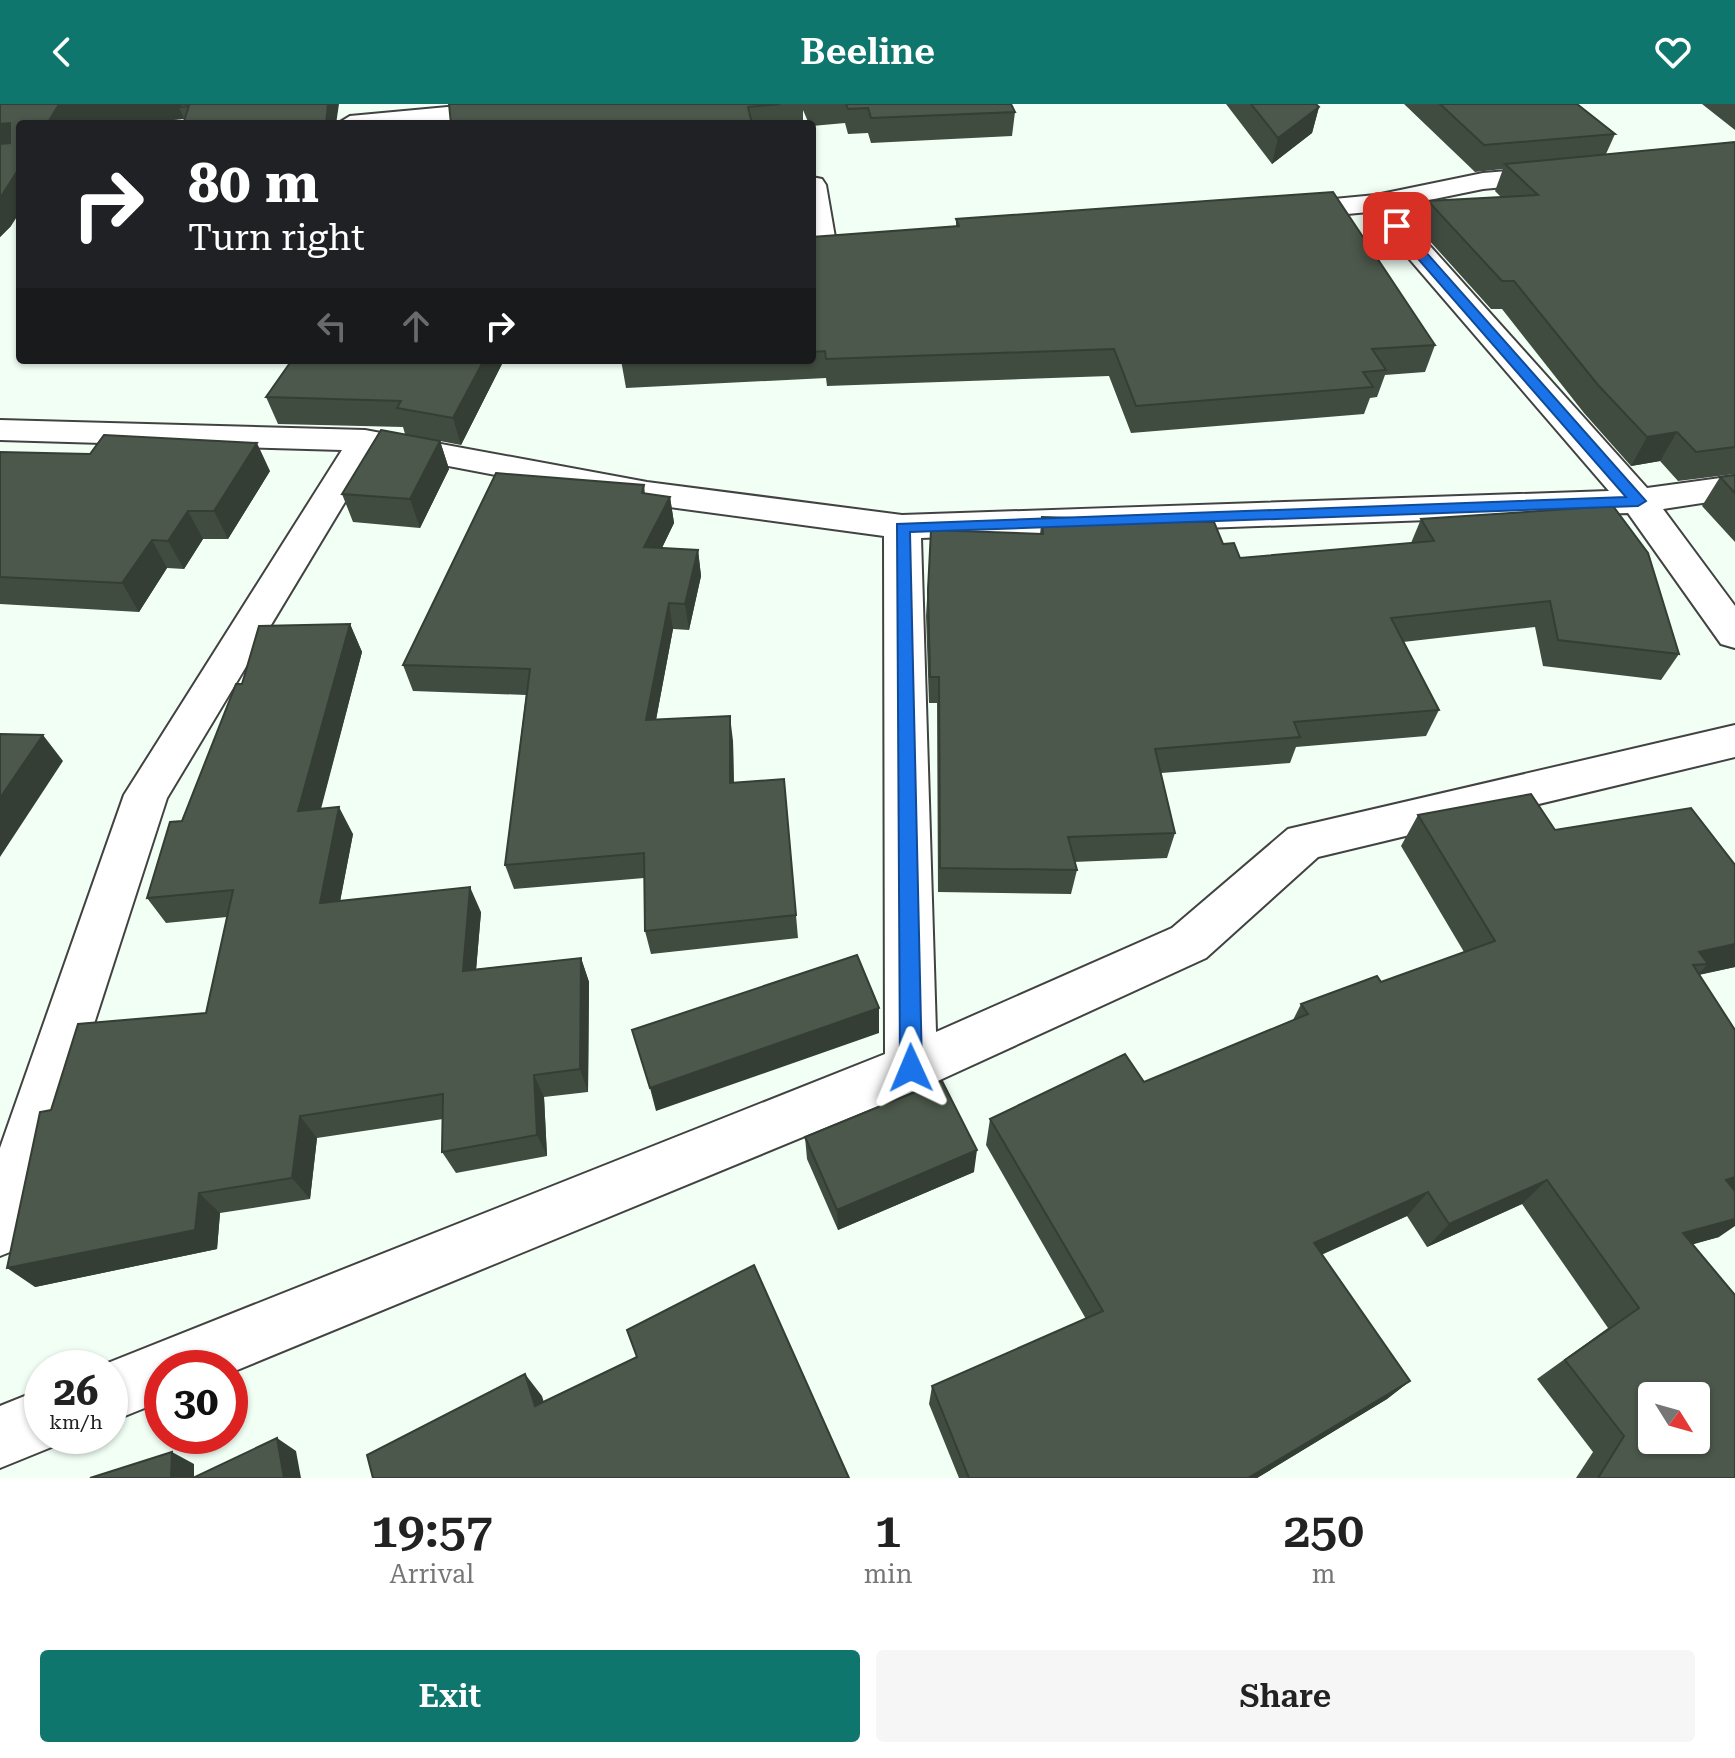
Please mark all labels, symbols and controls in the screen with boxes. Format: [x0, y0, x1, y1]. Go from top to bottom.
icon: back [40, 30, 84, 74]
icon: heart [1651, 30, 1695, 74]
text: Beeline [800, 31, 935, 73]
text: 80 m [188, 150, 319, 216]
icon: right [56, 152, 160, 256]
pin [1363, 192, 1431, 260]
icon: arrive [1375, 204, 1419, 248]
text: Turn right [188, 217, 365, 259]
icon: left [310, 304, 354, 348]
icon: ahead [394, 304, 438, 348]
icon: right [478, 304, 522, 348]
position arrow [869, 1026, 953, 1110]
speed limit sign: 30 [144, 1350, 248, 1454]
text: 26 [54, 1368, 98, 1415]
north arrow [1638, 1382, 1710, 1454]
map controls [1638, 1382, 1710, 1454]
text: km/h [49, 1410, 103, 1434]
text: 19:57 [371, 1503, 493, 1559]
text: 1 [875, 1503, 901, 1559]
text: 250 [1283, 1503, 1364, 1559]
text: Arrival [390, 1559, 474, 1589]
text: min [864, 1559, 912, 1589]
text: m [1312, 1559, 1336, 1589]
button: Exit [40, 1650, 860, 1742]
button: Share [876, 1650, 1695, 1742]

